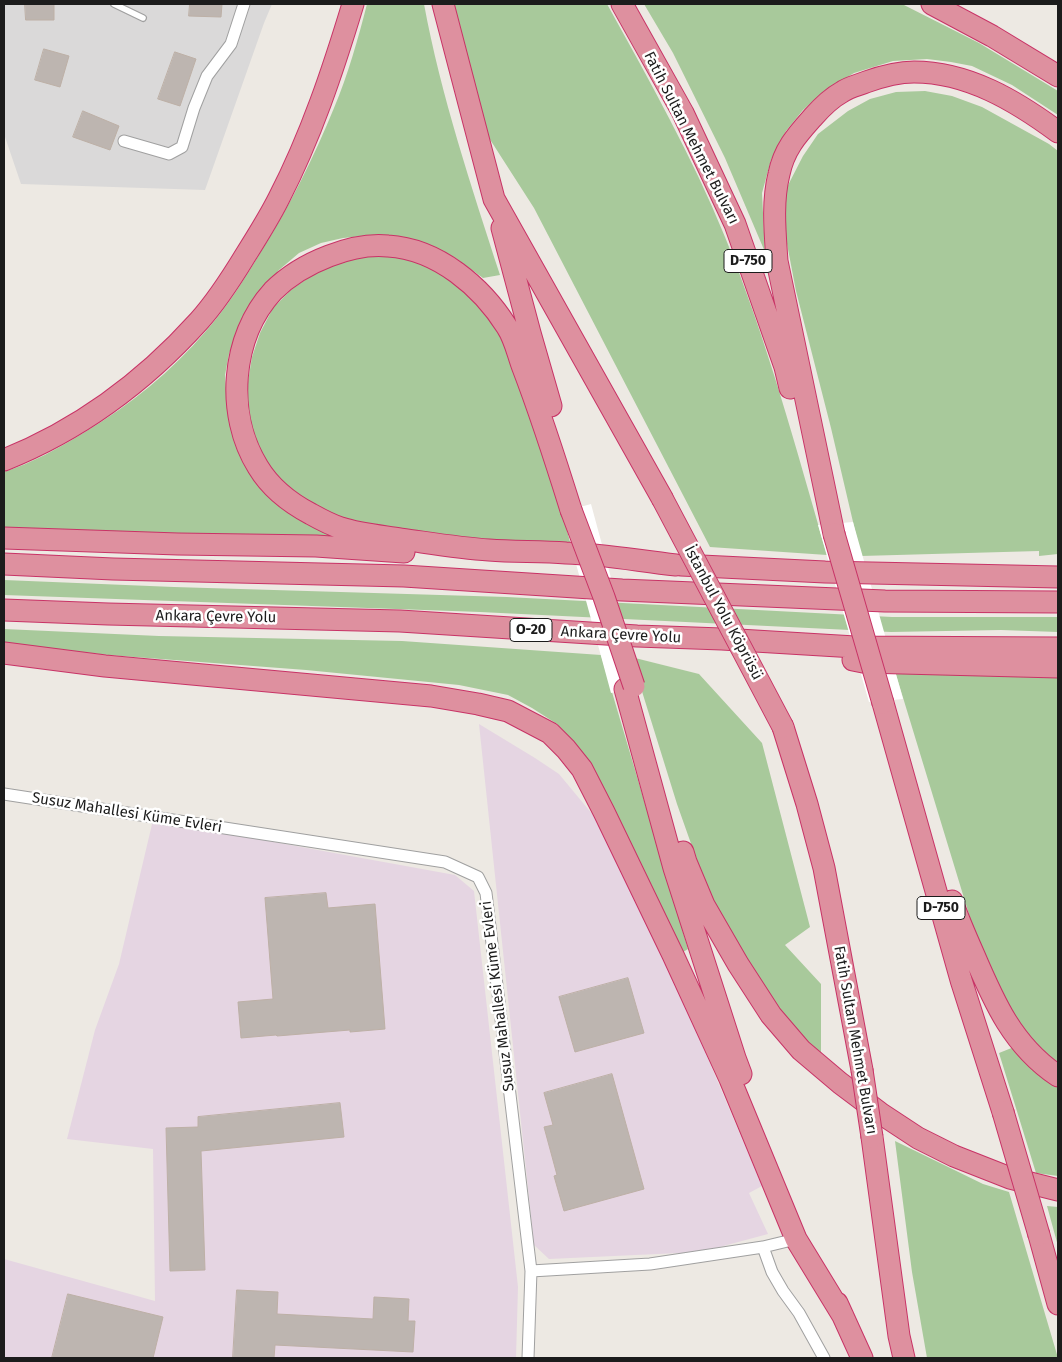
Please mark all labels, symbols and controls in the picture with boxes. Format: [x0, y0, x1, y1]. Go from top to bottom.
street label: Fatih Sultan Mehmet Bulvarı [640, 49, 742, 227]
road number: D-750 [724, 250, 772, 272]
street label: İstanbul Yolu Köprüsü [680, 543, 766, 683]
street label: Ankara Çevre Yolu [155, 607, 277, 627]
road number: O-20 [510, 618, 552, 642]
street label: Ankara Çevre Yolu [560, 623, 682, 647]
street label: Susuz Mahallesi Küme Evleri [31, 789, 223, 837]
road number: D-750 [917, 896, 965, 920]
street label: Susuz Mahallesi Küme Evleri [477, 900, 519, 1092]
street label: Fatih Sultan Mehmet Bulvarı [830, 944, 880, 1136]

